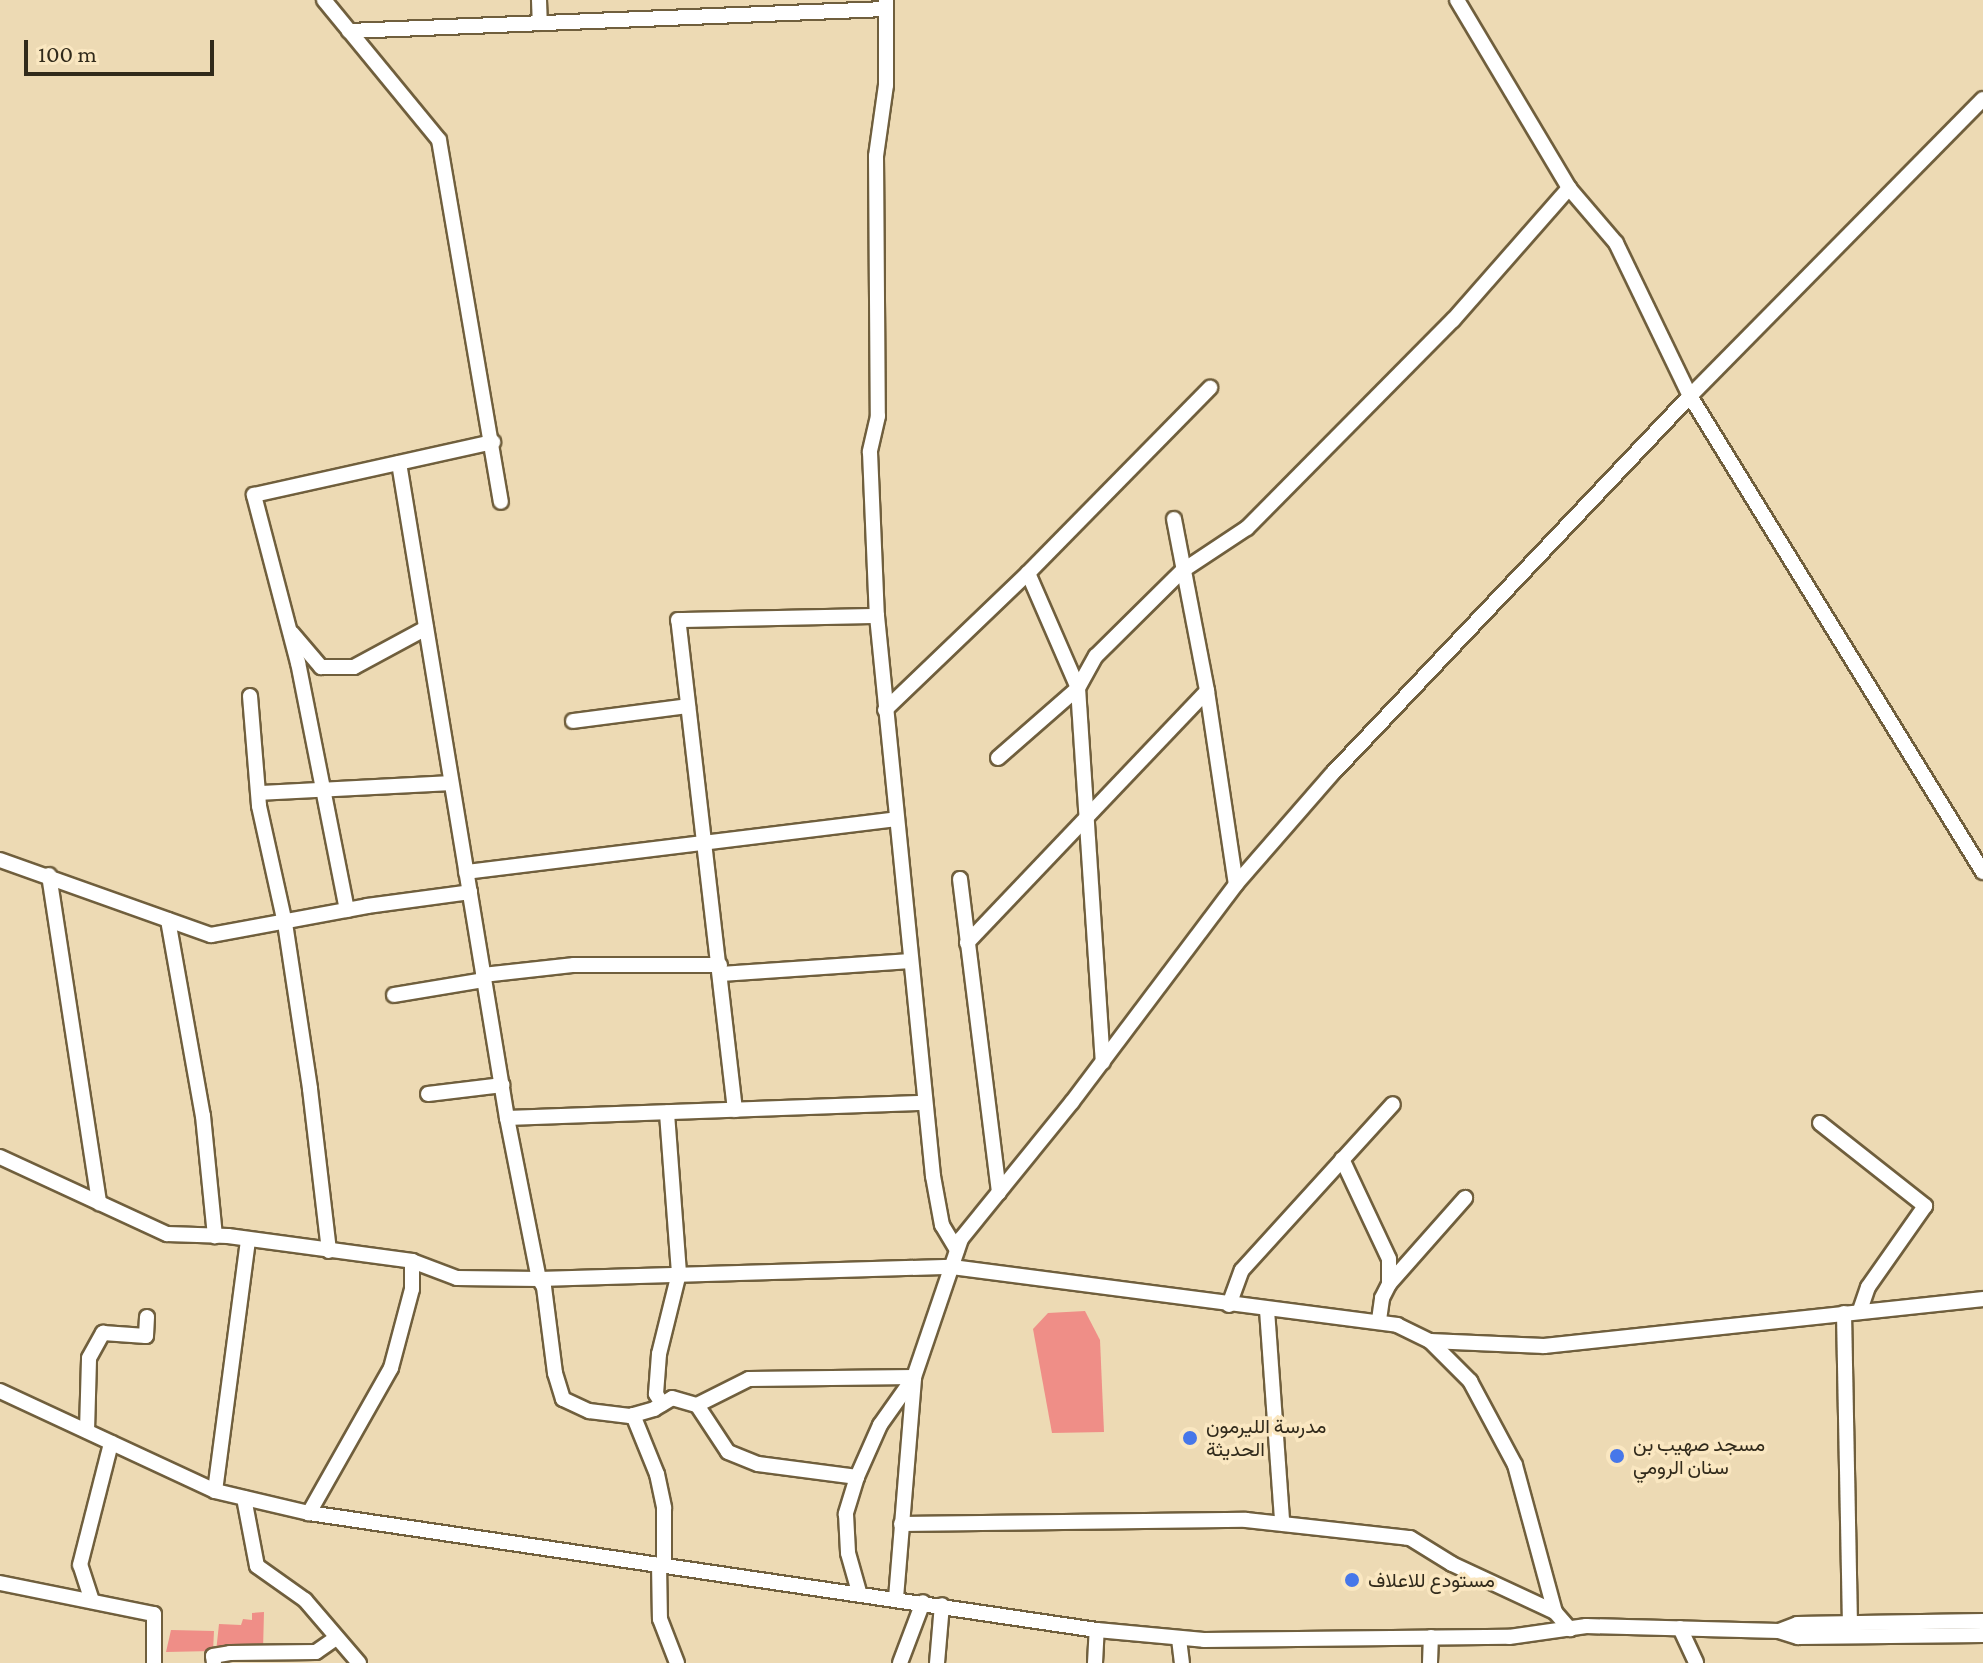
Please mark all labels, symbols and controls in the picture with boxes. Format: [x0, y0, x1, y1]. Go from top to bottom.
scale bar [28, 24, 218, 74]
text: 100 m [38, 40, 97, 67]
place label: مدرسة الليرمون الحديثة [1206, 1414, 1326, 1461]
marker: مدرسة الليرمون الحديثة [1181, 1429, 1199, 1447]
place label: مسجد صهيب بن سنان الرومي [1633, 1432, 1765, 1479]
marker: مسجد صهيب بن سنان الرومي [1608, 1447, 1626, 1465]
place label: مستودع للاعلاف [1368, 1568, 1495, 1592]
marker: مستودع للاعلاف [1343, 1571, 1361, 1589]

